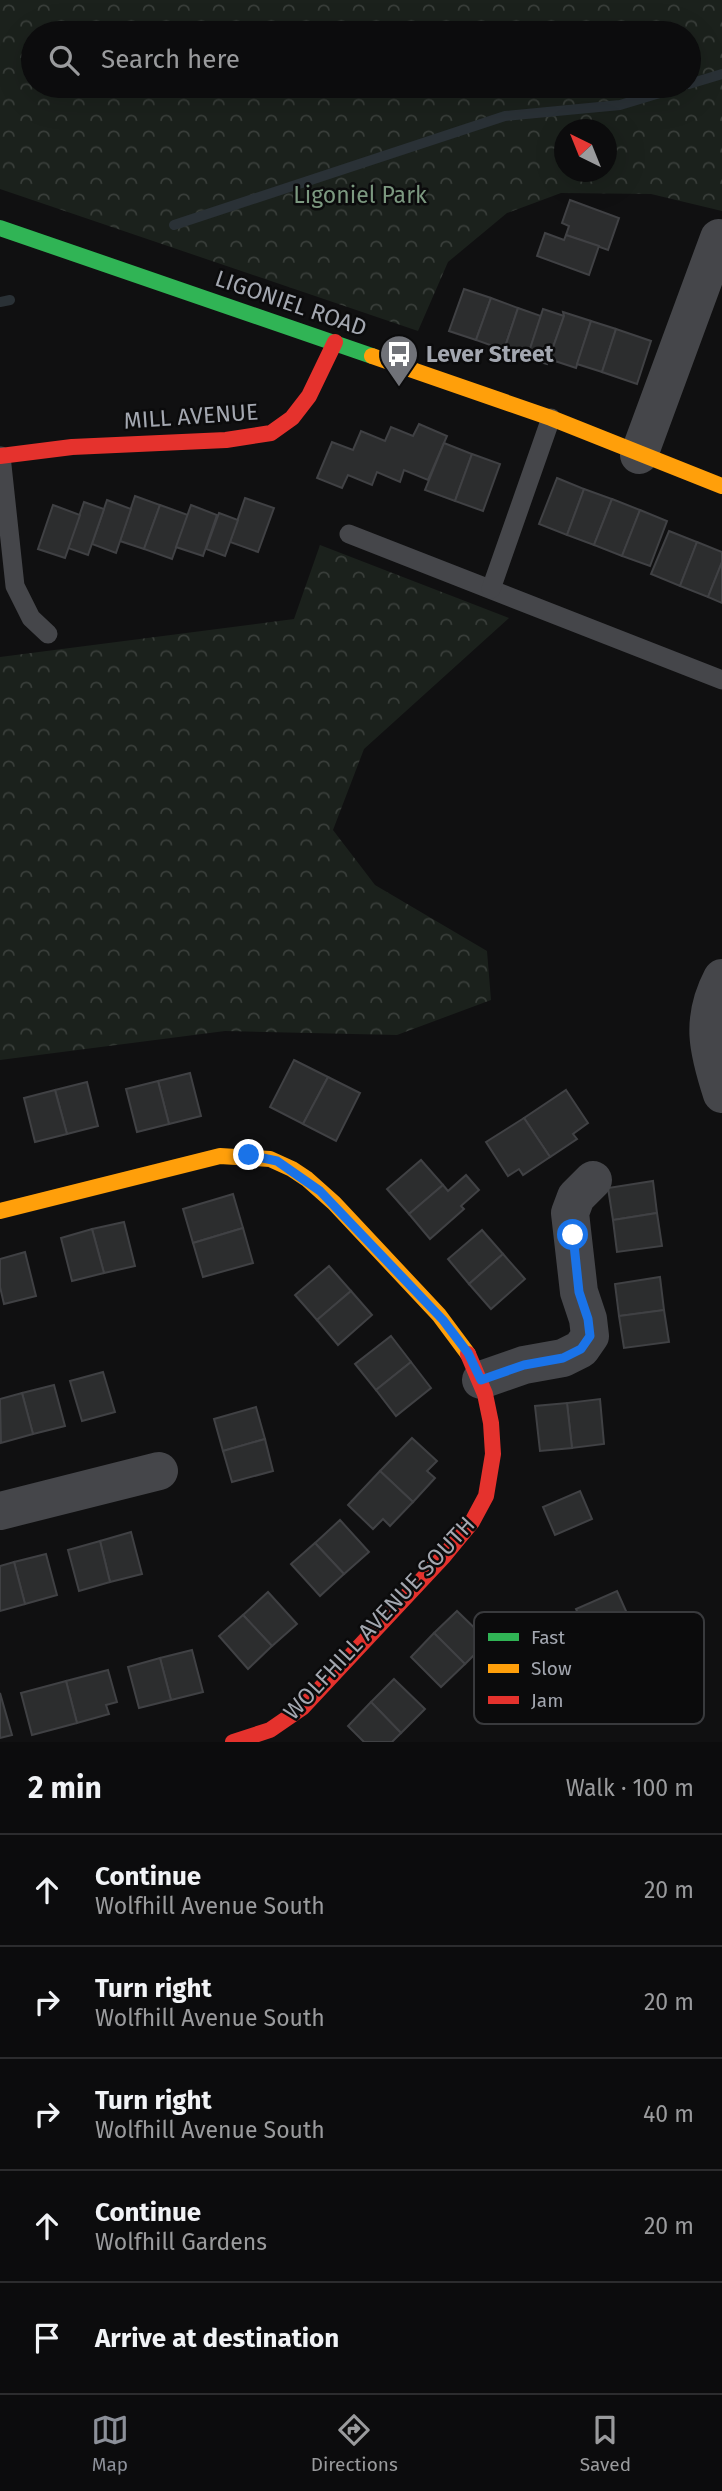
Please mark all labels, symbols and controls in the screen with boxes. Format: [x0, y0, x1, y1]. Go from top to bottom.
search box [21, 21, 701, 98]
icon: search [45, 41, 83, 79]
text: Search here [101, 44, 240, 75]
north arrow [554, 119, 617, 182]
park label: Ligoniel Park [293, 181, 427, 209]
street label: LIGONIEL ROAD [212, 264, 370, 342]
bus stop icon: Lever Street [378, 333, 420, 388]
place label: Lever Street [426, 340, 555, 368]
street label: MILL AVENUE [123, 397, 259, 435]
route end [233, 1139, 264, 1170]
route start [557, 1219, 588, 1250]
street label: WOLFHILL AVENUE SOUTH [278, 1511, 480, 1725]
legend [474, 1612, 704, 1724]
text: Fast [531, 1626, 565, 1649]
text: Slow [531, 1657, 572, 1680]
text: Jam [531, 1689, 563, 1712]
text: 2 min [28, 1770, 102, 1806]
text: Walk · 100 m [566, 1774, 694, 1802]
text: Continue [95, 1861, 201, 1892]
icon: ahead [28, 1871, 66, 1909]
text: 20 m [644, 1876, 694, 1904]
text: Wolfhill Avenue South [95, 1892, 325, 1920]
text: Turn right [95, 1973, 212, 2004]
icon: right [28, 1983, 66, 2021]
text: 20 m [644, 1988, 694, 2016]
text: Wolfhill Avenue South [95, 2004, 325, 2032]
text: Turn right [95, 2085, 212, 2116]
icon: right [28, 2095, 66, 2133]
text: 40 m [643, 2100, 694, 2128]
text: Wolfhill Avenue South [95, 2116, 325, 2144]
text: Continue [95, 2197, 201, 2228]
icon: ahead [28, 2207, 66, 2245]
text: 20 m [644, 2212, 694, 2240]
text: Wolfhill Gardens [95, 2228, 267, 2256]
icon: arrive [28, 2319, 66, 2357]
text: Arrive at destination [95, 2323, 339, 2354]
tab: Map [91, 2411, 129, 2476]
tab: Directions [311, 2411, 398, 2476]
tab: Saved [580, 2411, 631, 2476]

